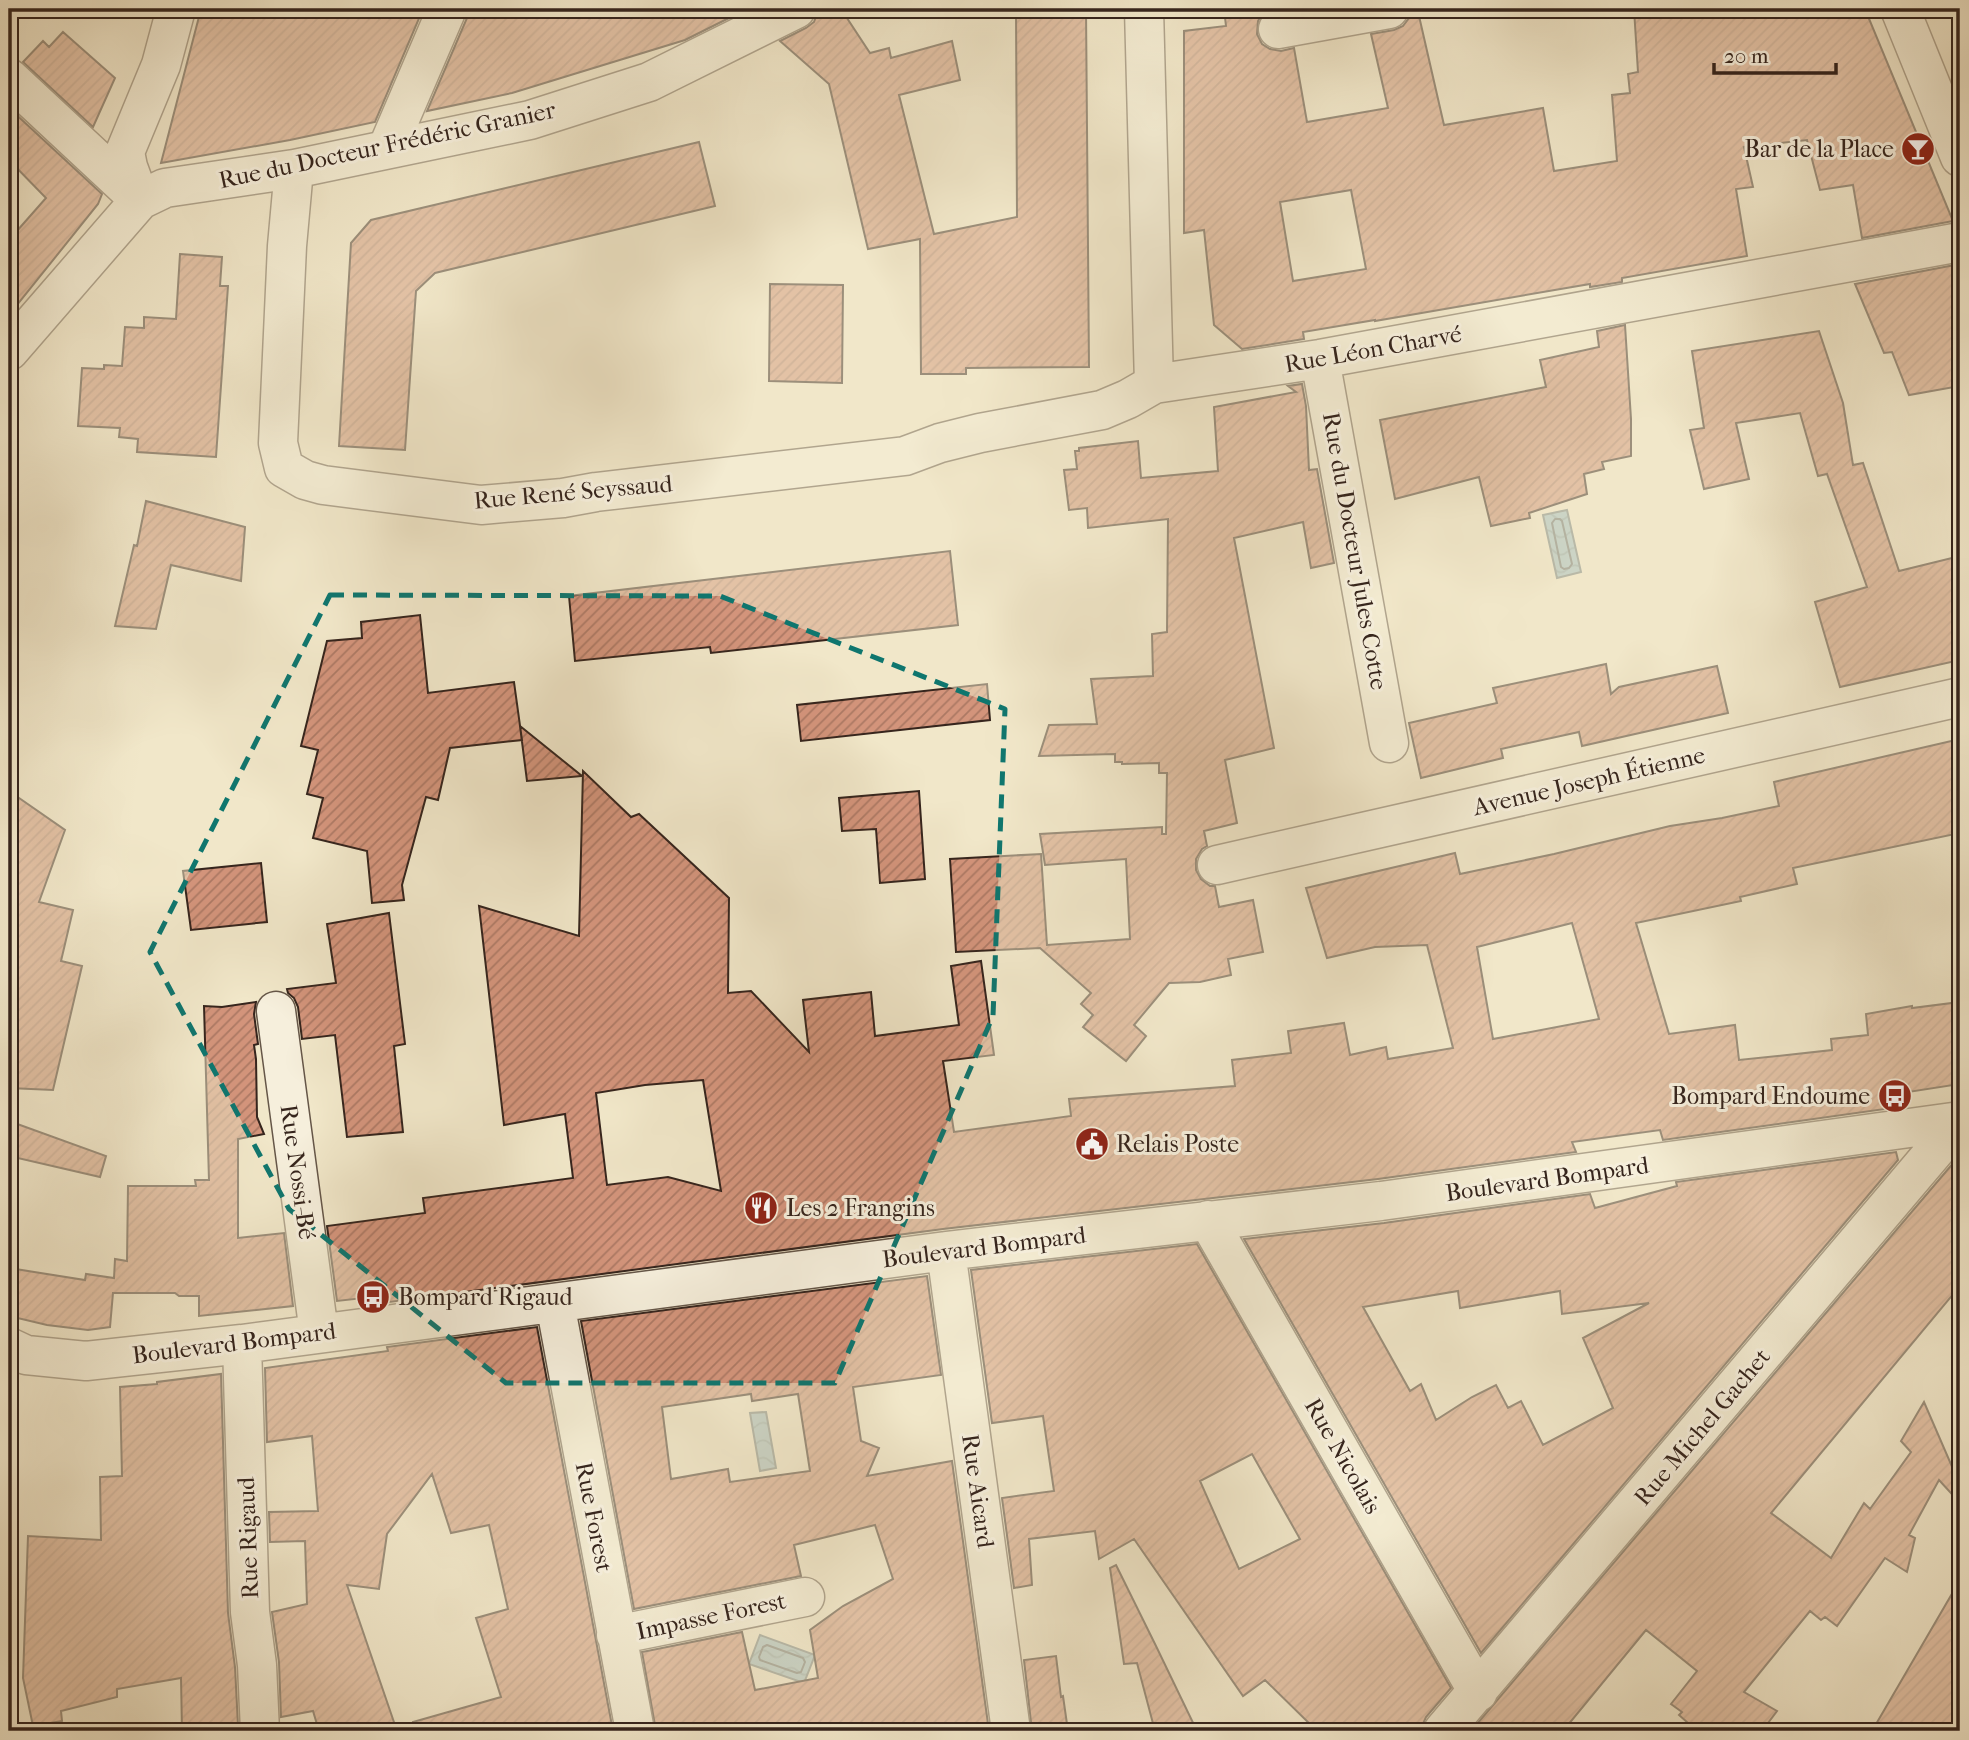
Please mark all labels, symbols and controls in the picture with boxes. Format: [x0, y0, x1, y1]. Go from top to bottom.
scale bar [1714, 32, 1836, 76]
text: 20 m [1724, 44, 1769, 68]
street label: Rue du Docteur Frédéric Granier [216, 95, 559, 194]
bar icon: Bar de la Place [1899, 130, 1937, 168]
place label: Bar de la Place [1744, 135, 1894, 163]
street label: Rue Léon Charvé [1282, 320, 1464, 378]
street label: Rue du Docteur Jules Cotte [1317, 410, 1393, 692]
street label: Rue René Seyssaud [473, 469, 674, 515]
street label: Avenue Joseph Étienne [1469, 740, 1708, 822]
bus stop icon: Bompard Endoume [1876, 1077, 1914, 1115]
place label: Bompard Endoume [1671, 1082, 1870, 1110]
street label: Rue Nossi-Bé [275, 1103, 321, 1241]
public building icon: Relais Poste [1073, 1125, 1111, 1163]
place label: Relais Poste [1116, 1130, 1239, 1158]
street label: Boulevard Bompard [1444, 1151, 1651, 1207]
restaurant icon: Les 2 Frangins [742, 1189, 780, 1227]
place label: Les 2 Frangins [786, 1194, 935, 1222]
street label: Boulevard Bompard [881, 1221, 1088, 1273]
bus stop icon: Bompard Rigaud [354, 1278, 392, 1316]
place label: Bompard Rigaud [398, 1283, 574, 1311]
street label: Boulevard Bompard [131, 1317, 338, 1369]
street label: Rue Michel Gachet [1628, 1343, 1776, 1511]
street label: Rue Nicolais [1299, 1393, 1387, 1519]
street label: Rue Aicard [956, 1432, 1000, 1551]
street label: Rue Forest [570, 1460, 618, 1575]
street label: Rue Rigaud [232, 1475, 264, 1600]
street label: Impasse Forest [634, 1586, 789, 1646]

